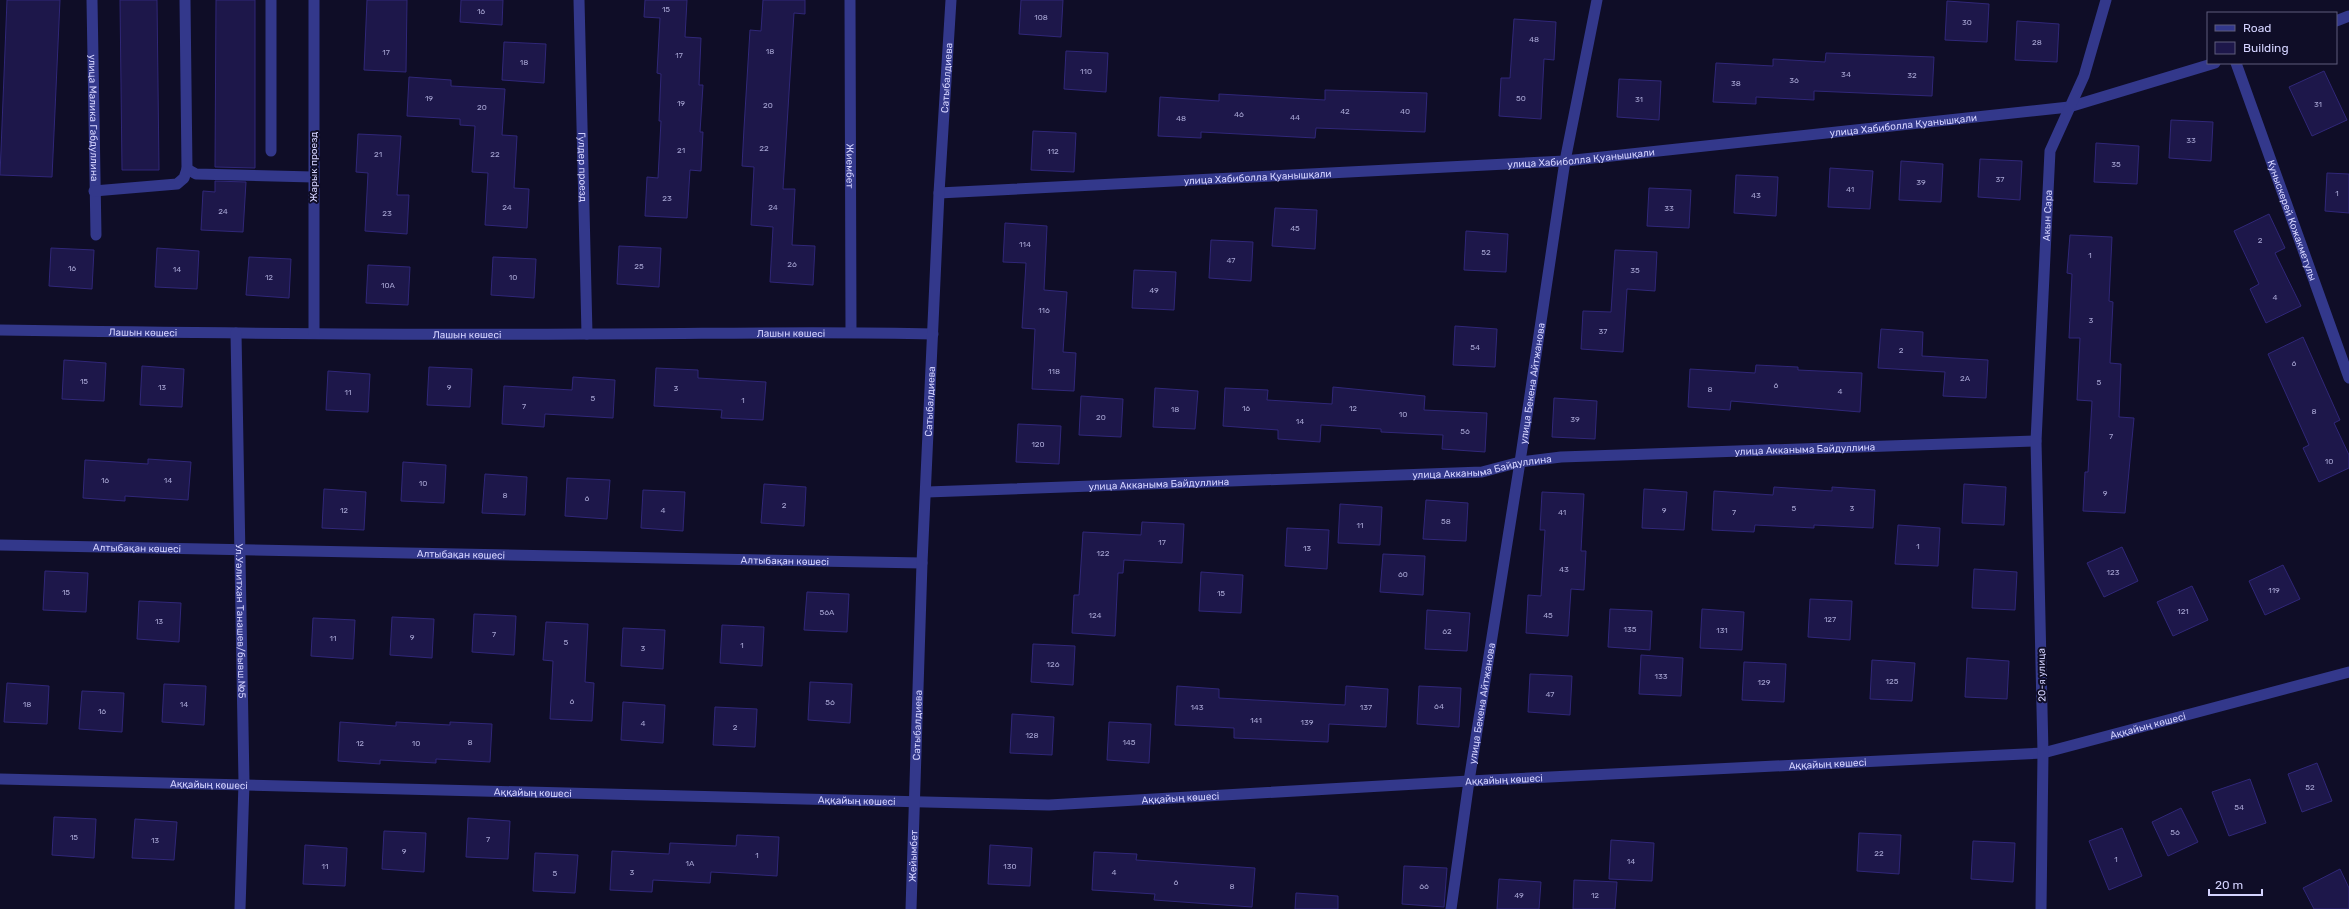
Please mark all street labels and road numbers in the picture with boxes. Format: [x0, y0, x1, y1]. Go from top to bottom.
street label: Сатыбалдиева [939, 42, 955, 113]
street label: улица Малика Габдуллина [86, 54, 100, 182]
street label: улица Хабиболла Қуанышқали [1829, 112, 1978, 140]
street label: Жарык проезд [308, 132, 320, 202]
street label: Гулдер проезд [575, 132, 589, 202]
street label: Жиембет [843, 143, 856, 189]
street label: улица Хабиболла Қуанышқали [1507, 146, 1655, 171]
street label: Куныскерей Кожакметулы [2264, 159, 2319, 283]
street label: улица Хабиболла Қуанышқали [1183, 168, 1332, 187]
street label: Акын Сара [2041, 189, 2055, 241]
street label: улица Бекена Айтжанова [1518, 322, 1548, 445]
street label: Лашын көшесі [108, 327, 177, 339]
street label: Лашын көшесі [757, 328, 825, 340]
street label: Лашын көшесі [433, 329, 501, 341]
street label: Сатыбалдиева [923, 366, 938, 437]
street label: улица Акканыма Байдуллина [1734, 441, 1875, 458]
street label: улица Акканыма Байдуллина [1412, 453, 1552, 482]
street label: улица Акканыма Байдуллина [1088, 476, 1229, 493]
street label: Алтыбақан көшесі [93, 542, 181, 556]
street label: Ул.Уәлитхан Танашев/бывш.№5 [233, 544, 247, 698]
street label: Алтыбақан көшесі [417, 548, 505, 562]
street label: Алтыбақан көшесі [741, 554, 829, 568]
street label: улица Бекена Айтжанова [1467, 642, 1498, 765]
street label: 20-я улица [2036, 648, 2048, 702]
street label: Сатыбалдиева [911, 690, 925, 761]
street label: Аққайың көшесі [2109, 710, 2187, 742]
street label: Аққайың көшесі [1788, 757, 1867, 772]
street label: Аққайың көшесі [1465, 772, 1543, 788]
street label: Аққайың көшесі [170, 778, 248, 792]
street label: Аққайың көшесі [494, 786, 572, 800]
street label: Аққайың көшесі [1141, 790, 1220, 807]
street label: Аққайың көшесі [818, 794, 896, 808]
street label: Жейымбет [907, 830, 921, 882]

